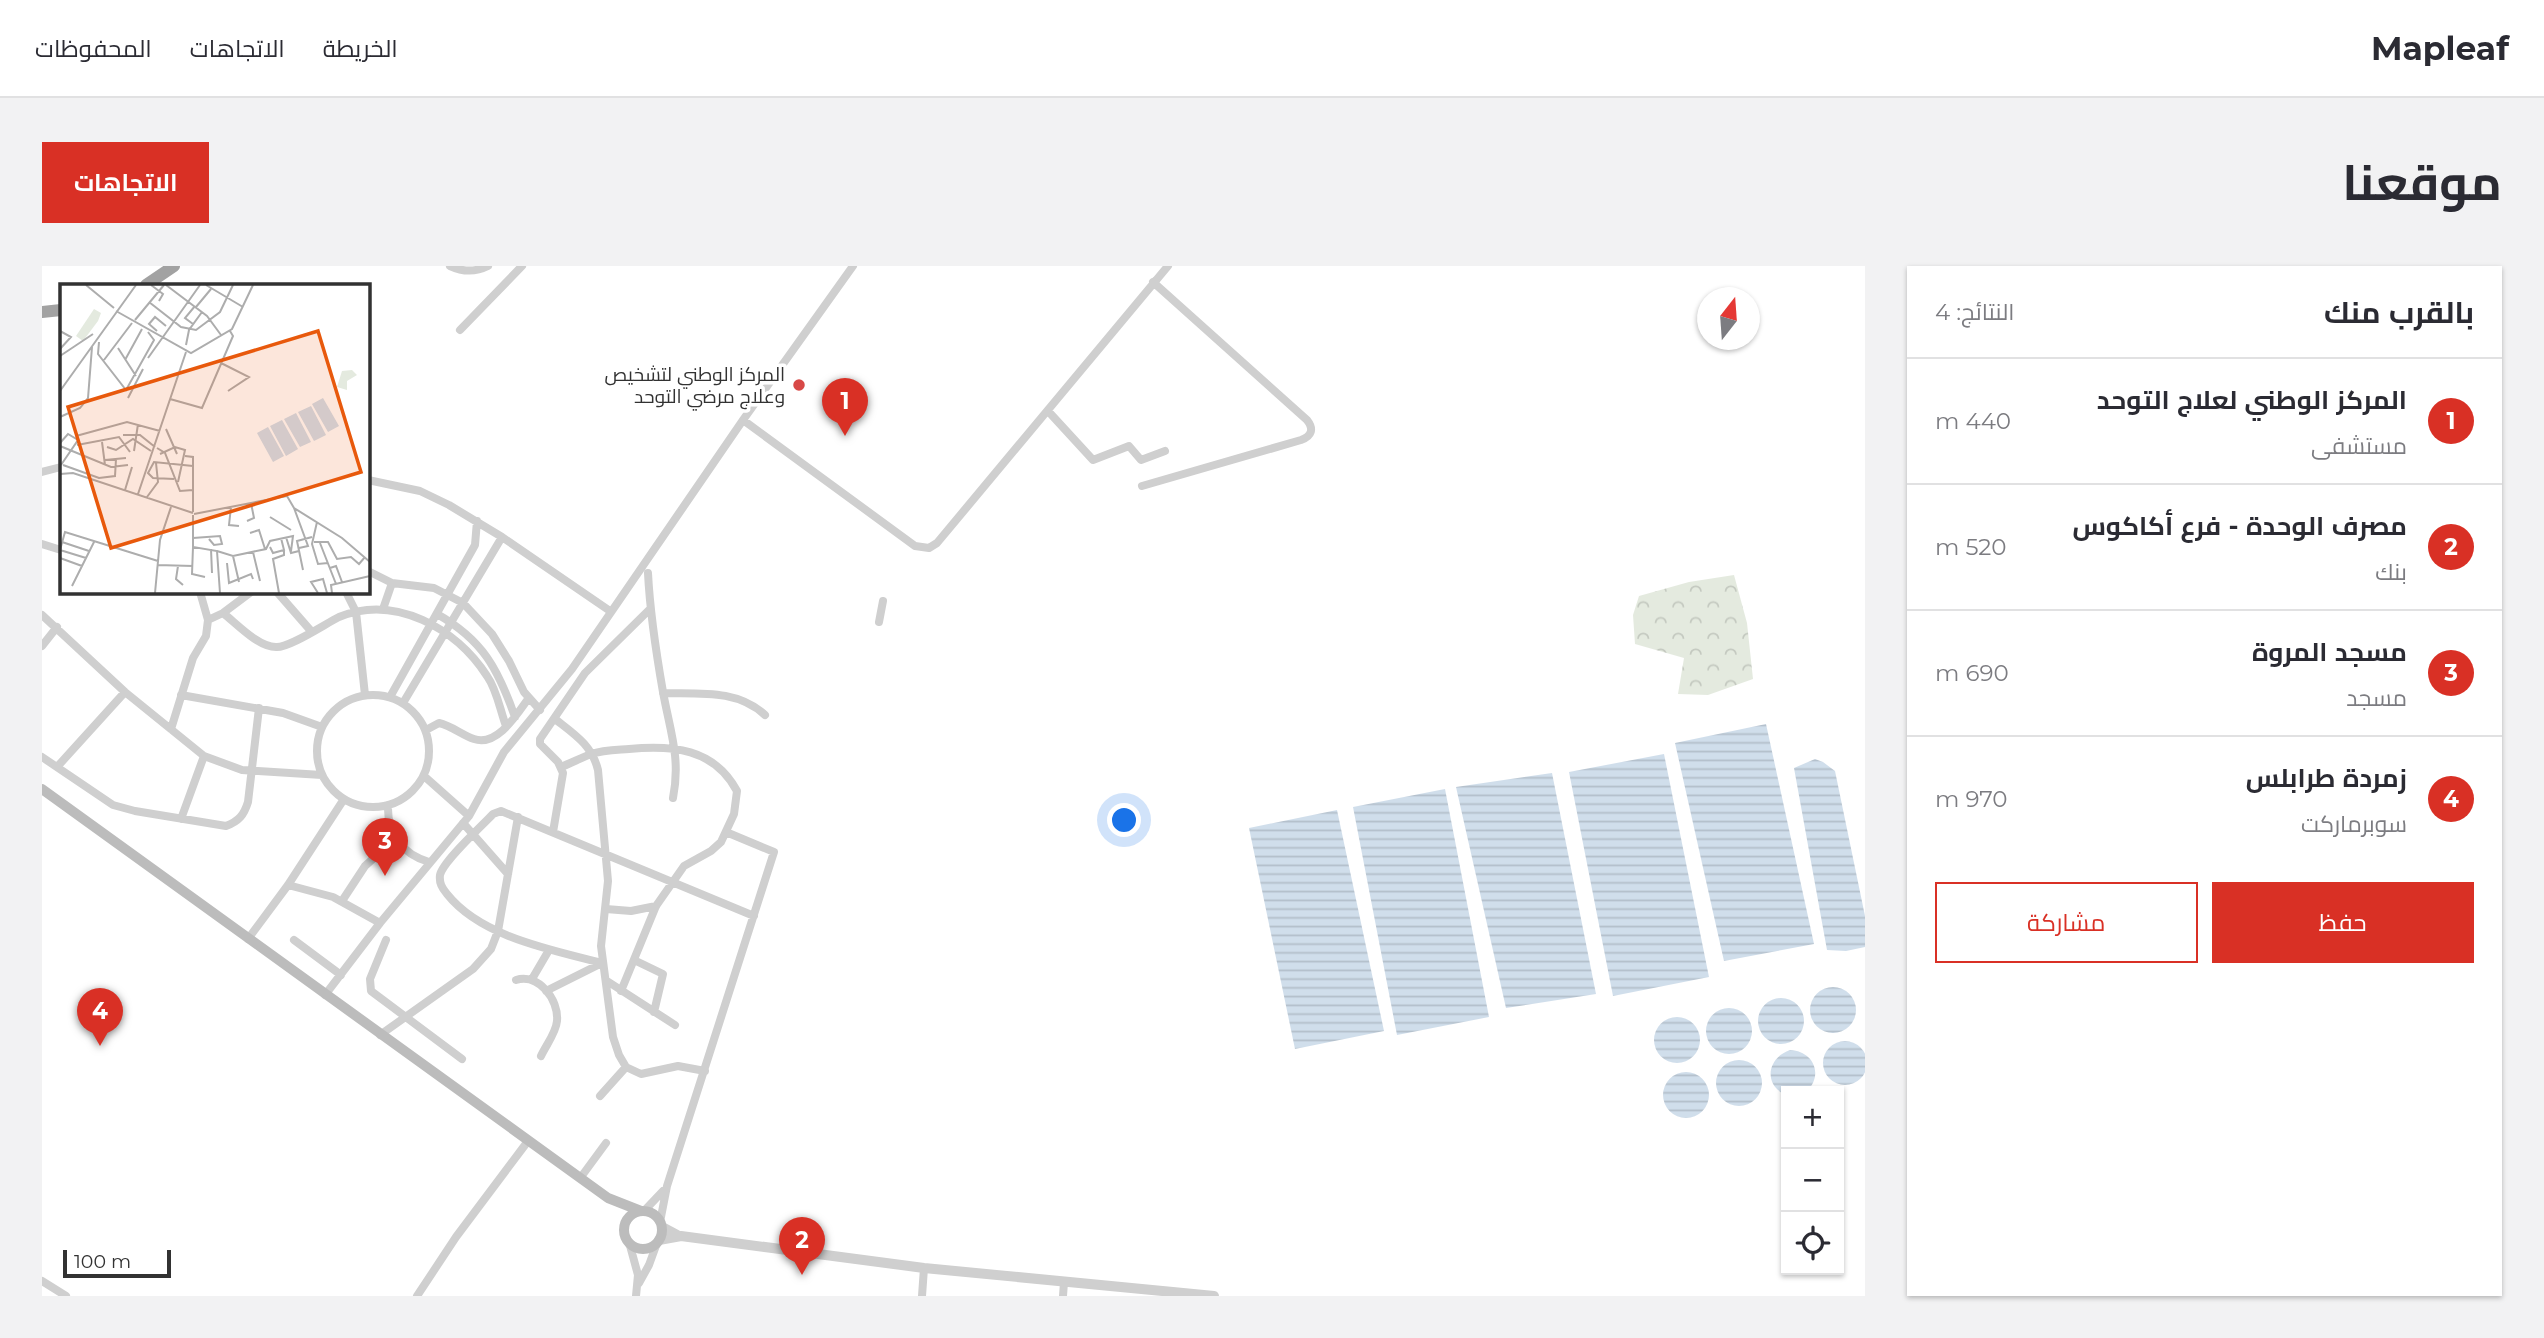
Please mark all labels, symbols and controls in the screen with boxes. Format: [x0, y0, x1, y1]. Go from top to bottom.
text: Mapleaf [2371, 28, 2509, 68]
text: المحفوظات [35, 34, 152, 63]
text: الاتجاهات [190, 34, 285, 63]
text: الخريطة [323, 34, 398, 63]
button: الاتجاهات [42, 142, 209, 223]
text: موقعنا [2342, 153, 2502, 212]
inset map [60, 284, 369, 593]
north arrow [1697, 287, 1760, 350]
text: بالقرب منك [2324, 294, 2474, 331]
text: النتائج: 4 [1935, 298, 2015, 326]
place label: المركز الوطني لتشخيص وعلاج مرضي التوحد [605, 363, 785, 411]
marker: المركز الوطني لتشخيص وعلاج مرضي التوحد [791, 377, 807, 393]
pin: 1 [822, 378, 868, 436]
text: المركز الوطني لعلاج التوحد [2097, 384, 2407, 416]
text: 440 m [1935, 407, 2011, 435]
text: 1 [2446, 407, 2456, 435]
text: مستشفى [2311, 432, 2407, 460]
text: مصرف الوحدة - فرع أكاكوس [2072, 510, 2407, 542]
text: 520 m [1935, 533, 2007, 561]
text: 2 [2444, 533, 2458, 561]
text: بنك [2375, 558, 2407, 586]
text: مسجد المروة [2252, 636, 2407, 668]
text: 690 m [1935, 659, 2009, 687]
text: 3 [2444, 659, 2458, 687]
text: مسجد [2346, 684, 2407, 712]
text: زمردة طرابلس [2246, 762, 2407, 794]
text: 970 m [1935, 785, 2008, 813]
text: 4 [2443, 785, 2459, 813]
your location [1107, 803, 1141, 837]
text: سوبرماركت [2301, 810, 2407, 838]
pin: 3 [362, 818, 408, 876]
button: مشاركة [1935, 882, 2198, 963]
button: حفظ [2212, 882, 2474, 963]
pin: 4 [77, 988, 123, 1046]
map controls [1781, 1086, 1844, 1275]
button: + [1781, 1086, 1844, 1149]
button: − [1781, 1149, 1844, 1212]
button: locate [1781, 1212, 1844, 1275]
pin: 2 [779, 1217, 825, 1275]
scale bar [63, 1247, 172, 1279]
text: 100 m [74, 1250, 131, 1273]

